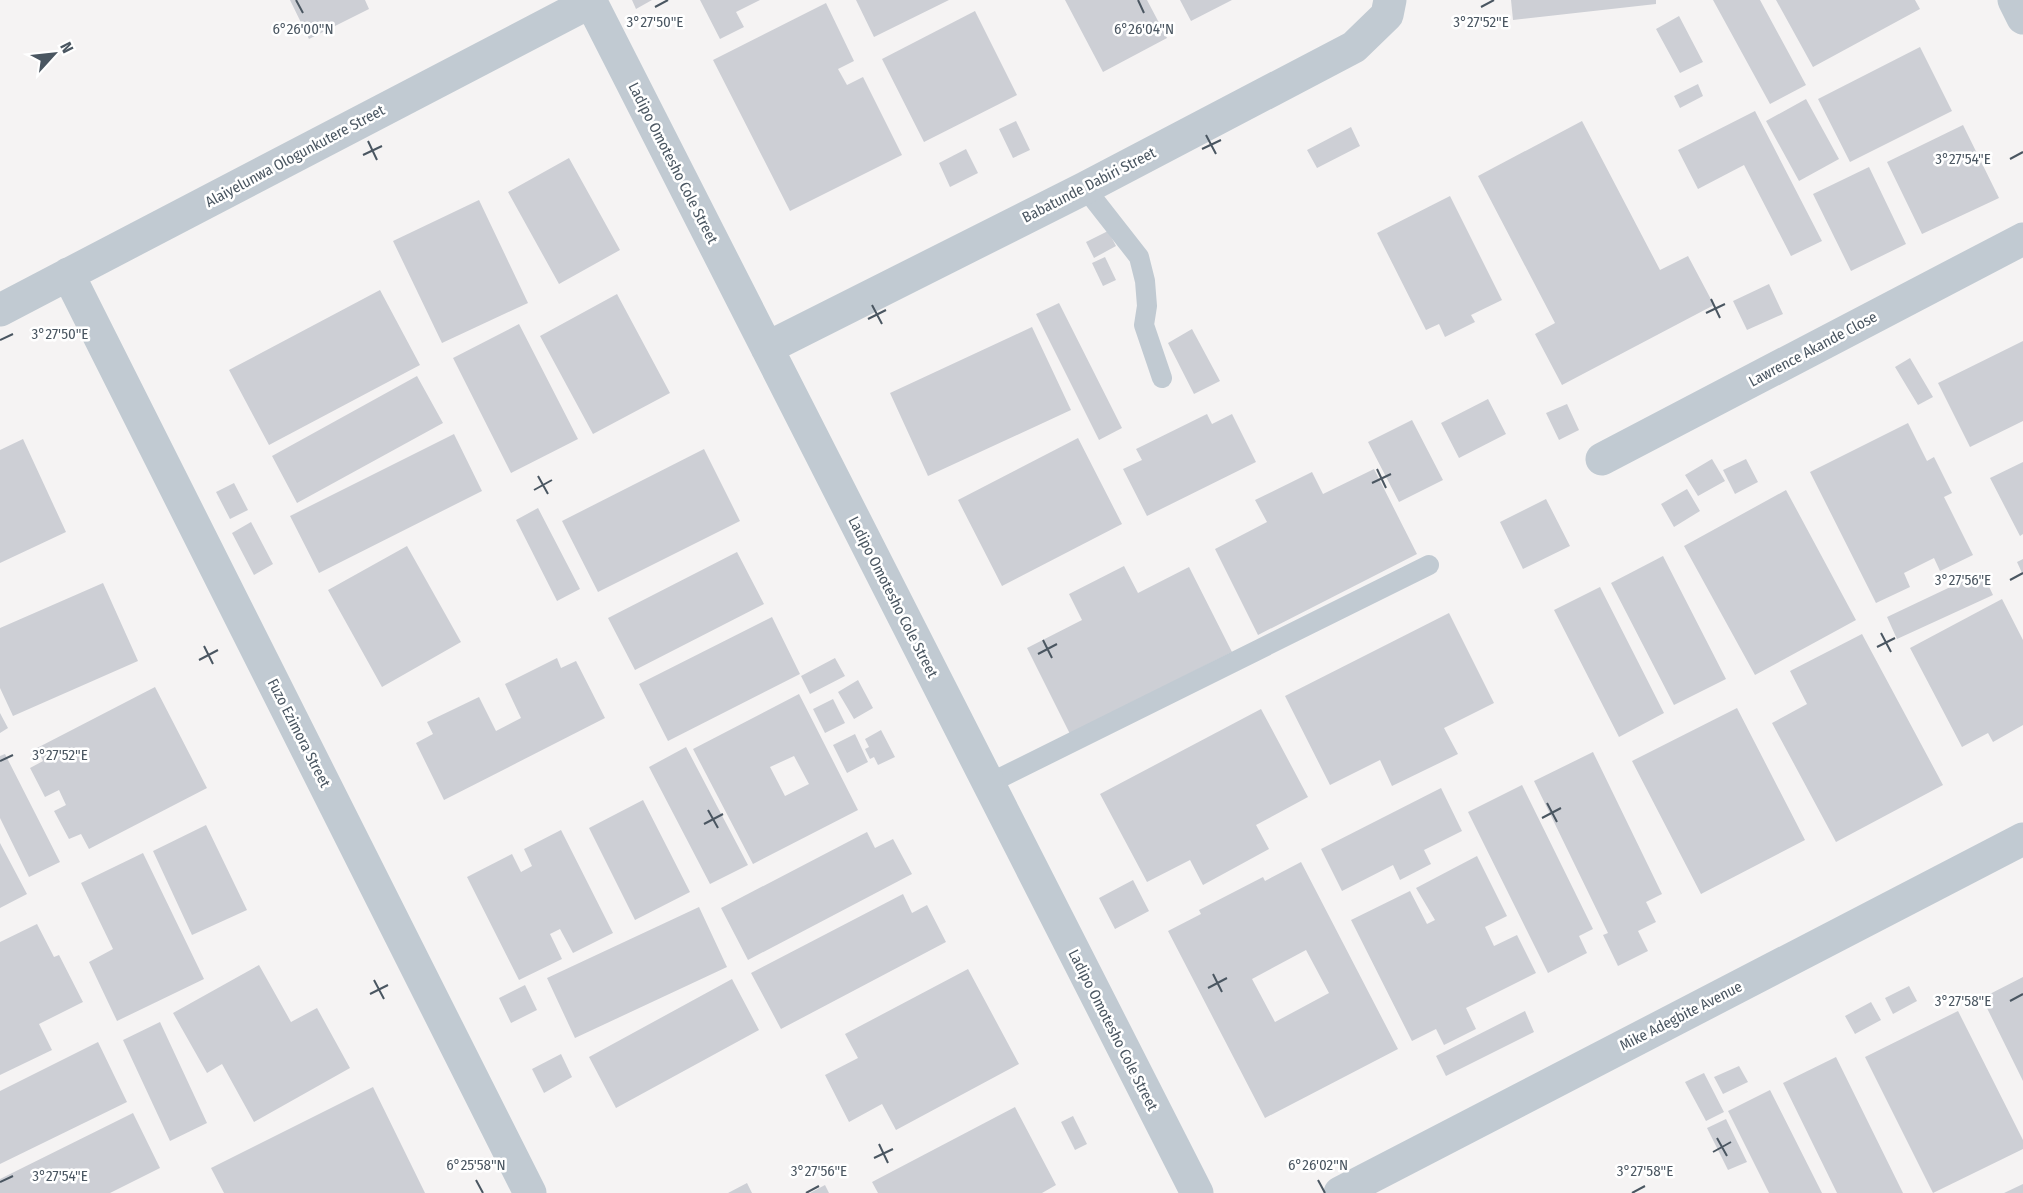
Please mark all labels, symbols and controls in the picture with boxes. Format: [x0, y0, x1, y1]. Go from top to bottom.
text: 3°27'50"E [627, 13, 683, 31]
text: 3°27'52"E [1453, 13, 1509, 31]
text: 6°26'00"N [272, 20, 334, 38]
text: 6°26'04"N [1114, 20, 1174, 38]
north arrow [24, 24, 84, 84]
text: N [56, 39, 78, 56]
street label: Ladipo Omotesho Cole Street [624, 79, 722, 247]
street label: Alaiyelunwa Ologunkutere Street [202, 101, 388, 211]
street label: Babatunde Dabiri Street [1019, 143, 1159, 226]
text: 3°27'54"E [1935, 150, 1991, 168]
street label: Lawrence Akande Close [1746, 308, 1880, 390]
text: 3°27'50"E [32, 325, 88, 343]
street label: Ladipo Omotesho Cole Street [844, 513, 942, 681]
text: 3°27'56"E [1935, 571, 1991, 589]
street label: Fuzo Ezimora Street [264, 676, 334, 791]
text: 3°27'52"E [32, 746, 88, 764]
street label: Ladipo Omotesho Cole Street [1064, 946, 1162, 1114]
street label: Mike Adegbite Avenue [1617, 977, 1745, 1055]
text: 3°27'58"E [1935, 992, 1991, 1010]
text: 6°25'58"N [446, 1156, 506, 1174]
text: 6°26'02"N [1288, 1156, 1348, 1174]
text: 3°27'56"E [791, 1162, 847, 1180]
text: 3°27'58"E [1617, 1162, 1673, 1180]
text: 3°27'54"E [32, 1167, 88, 1185]

